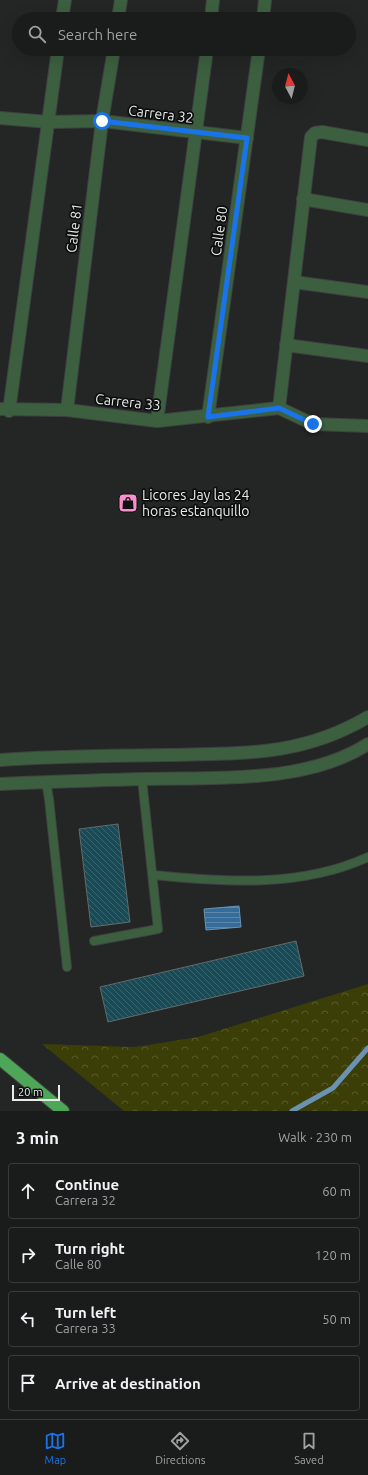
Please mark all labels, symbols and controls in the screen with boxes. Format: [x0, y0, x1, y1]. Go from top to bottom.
search box [12, 12, 356, 56]
icon: search [26, 23, 48, 45]
text: Search here [58, 26, 137, 43]
north arrow [272, 68, 308, 104]
street label: Carrera 32 [127, 102, 195, 126]
route start [93, 112, 111, 130]
street label: Calle 81 [63, 202, 85, 254]
street label: Calle 80 [208, 205, 230, 257]
street label: Carrera 33 [95, 391, 161, 413]
route end [304, 415, 322, 433]
place label: Licores Jay las 24 horas estanquillo [142, 487, 250, 519]
shop icon: Licores Jay las 24 horas estanquillo [117, 492, 139, 514]
scale bar [12, 1083, 60, 1102]
text: 20 m [18, 1086, 42, 1098]
text: 3 min [16, 1128, 59, 1147]
text: Walk · 230 m [278, 1130, 352, 1144]
text: Continue [55, 1176, 119, 1193]
icon: ahead [17, 1180, 39, 1202]
text: 60 m [322, 1184, 351, 1198]
text: Carrera 32 [55, 1193, 116, 1207]
text: Turn right [55, 1240, 125, 1257]
icon: right [17, 1244, 39, 1266]
text: 120 m [315, 1248, 351, 1262]
text: Calle 80 [55, 1257, 101, 1271]
text: Turn left [55, 1304, 116, 1321]
icon: left [17, 1308, 39, 1330]
text: 50 m [322, 1312, 351, 1326]
text: Carrera 33 [55, 1321, 116, 1335]
icon: arrive [17, 1372, 39, 1394]
text: Arrive at destination [55, 1375, 201, 1392]
tab: Map [44, 1430, 66, 1466]
tab: Directions [155, 1430, 206, 1466]
tab: Saved [294, 1430, 324, 1466]

